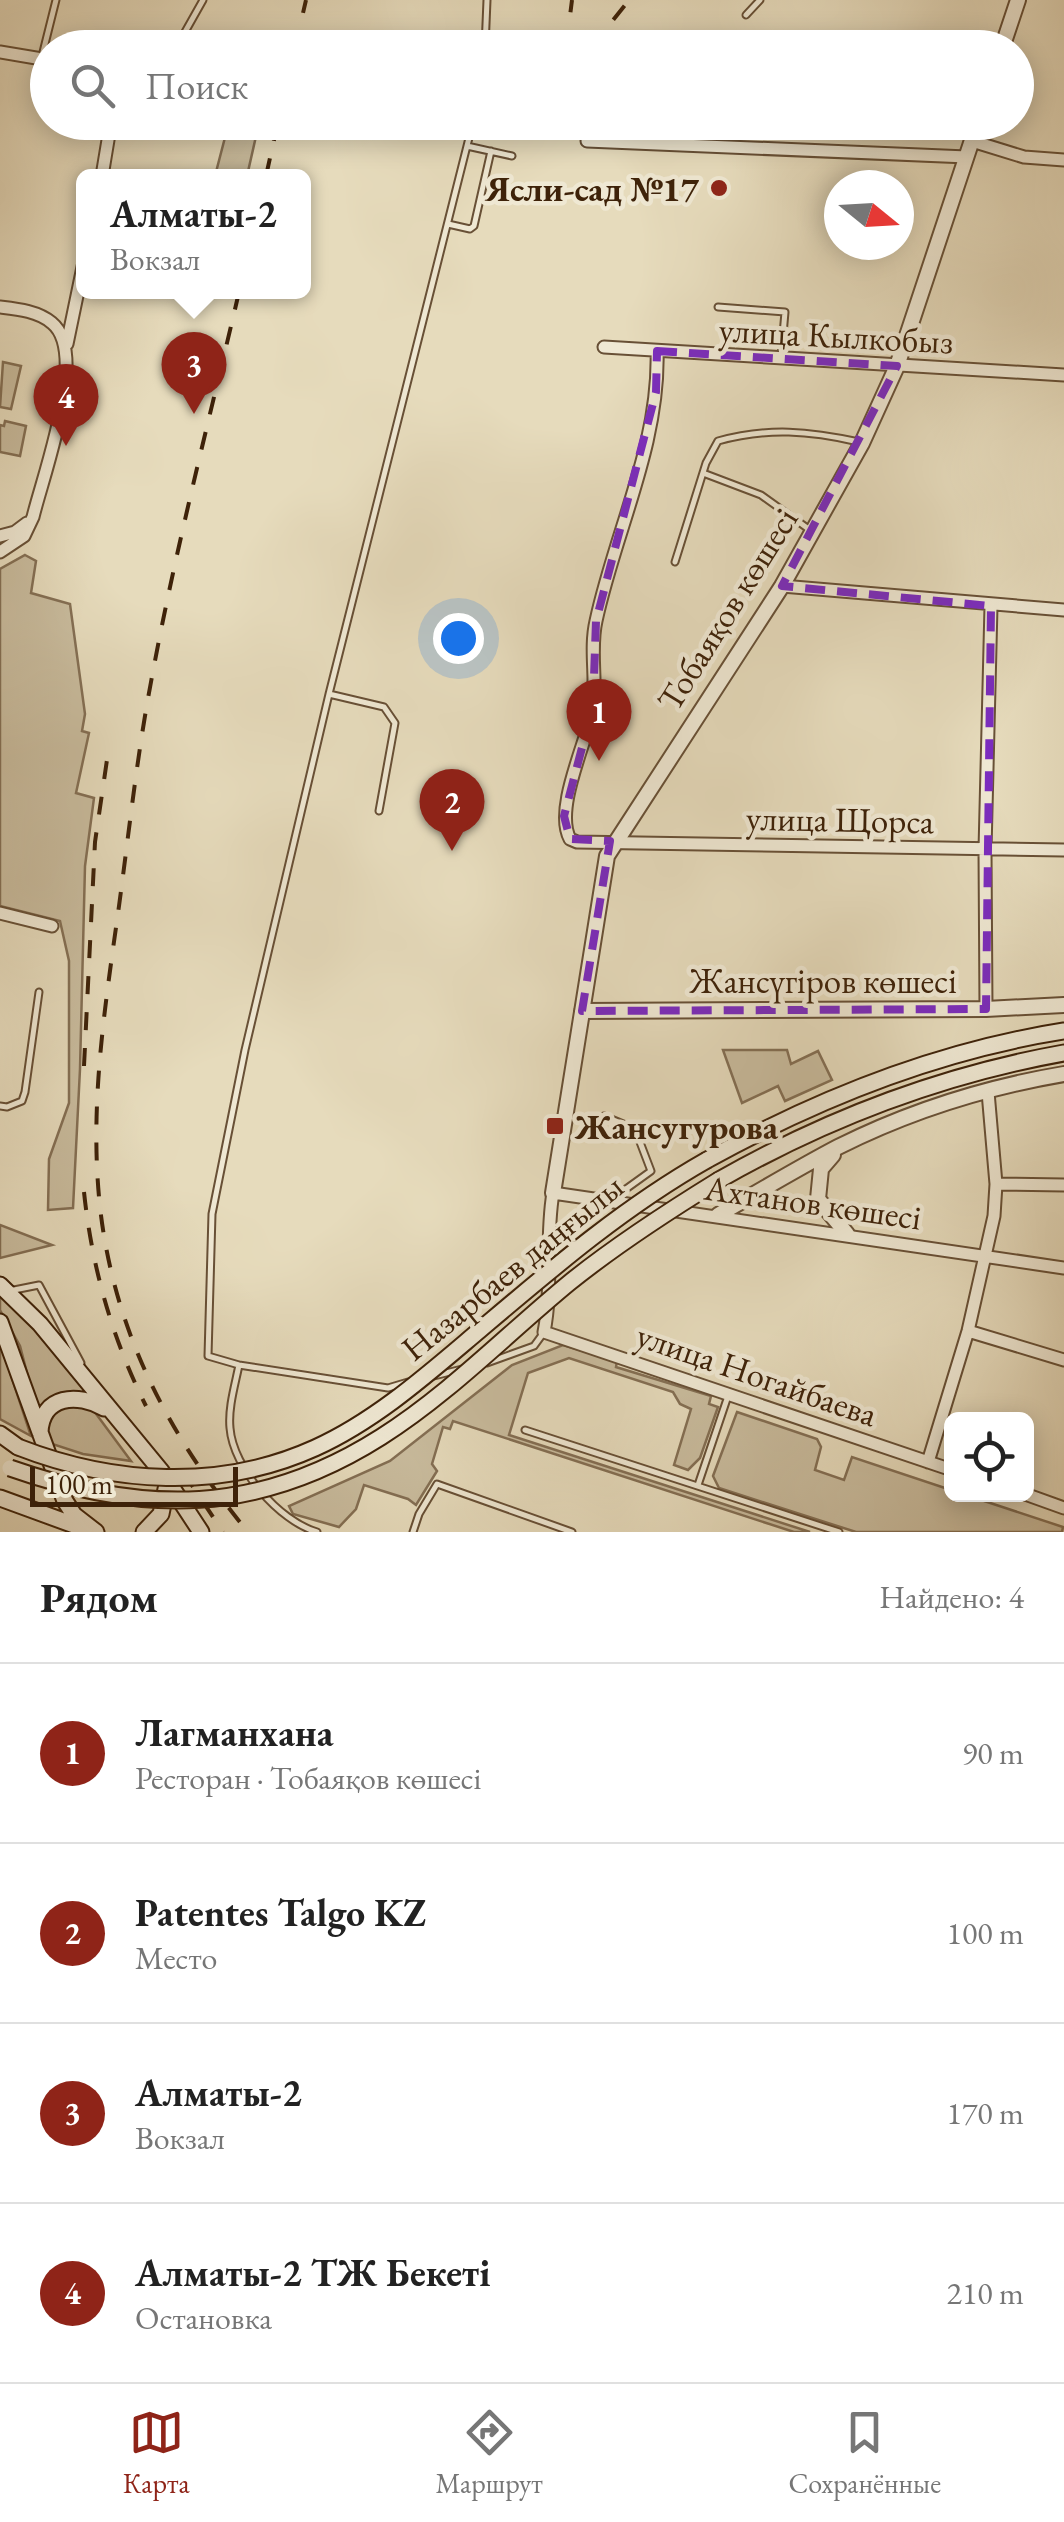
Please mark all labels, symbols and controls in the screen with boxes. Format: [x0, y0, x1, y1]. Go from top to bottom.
search box [30, 30, 1034, 140]
icon: search [65, 58, 120, 113]
text: Поиск [145, 61, 248, 110]
place label: Ясли-сад №17 [484, 166, 699, 211]
popup [76, 169, 311, 299]
north arrow [824, 170, 914, 260]
marker: Ясли-сад №17 [708, 177, 730, 199]
text: Алматы-2 [110, 189, 277, 238]
text: Вокзал [110, 238, 200, 280]
street label: улица Кылкобыз [718, 306, 954, 365]
pin: 3 [162, 332, 226, 414]
pin: 4 [34, 364, 98, 446]
street label: Тобаяқов көшесі [647, 499, 807, 719]
your location [433, 613, 484, 664]
pin: 1 [566, 678, 632, 761]
pin: 2 [420, 768, 484, 851]
street label: улица Щорса [746, 795, 934, 844]
street label: Жансүгіров көшесі [688, 958, 957, 1004]
place label: Жансугурова [574, 1104, 779, 1149]
marker: Жансугурова [544, 1115, 566, 1137]
street label: Назарбаев даңғылы [392, 1164, 633, 1371]
street label: Ахтанов көшесі [701, 1164, 924, 1239]
street label: улица Ногайбаева [630, 1312, 883, 1437]
map controls [944, 1412, 1034, 1502]
button: locate [944, 1412, 1034, 1502]
scale bar [30, 1462, 238, 1506]
text: 100 m [45, 1466, 113, 1502]
text: Рядом [40, 1570, 158, 1625]
text: Найдено: 4 [879, 1576, 1024, 1618]
text: Лагманхана [135, 1708, 333, 1757]
text: 1 [64, 1732, 81, 1774]
text: 90 m [962, 1732, 1024, 1774]
text: Ресторан · Тобаяқов көшесі [135, 1757, 481, 1799]
text: Patentes Talgo KZ [135, 1888, 426, 1937]
text: 2 [64, 1912, 81, 1954]
text: 100 m [947, 1912, 1024, 1954]
text: Место [135, 1937, 217, 1979]
text: Алматы-2 [135, 2068, 302, 2117]
text: 3 [64, 2092, 81, 2134]
text: 170 m [947, 2092, 1024, 2134]
text: Вокзал [135, 2117, 225, 2159]
text: Алматы-2 ТЖ Бекеті [135, 2248, 490, 2297]
text: 4 [64, 2272, 81, 2314]
text: 210 m [947, 2272, 1024, 2314]
text: Остановка [135, 2297, 272, 2339]
tab: Карта [123, 2405, 190, 2501]
tab: Маршрут [435, 2405, 543, 2501]
tab: Сохранённые [788, 2405, 941, 2501]

